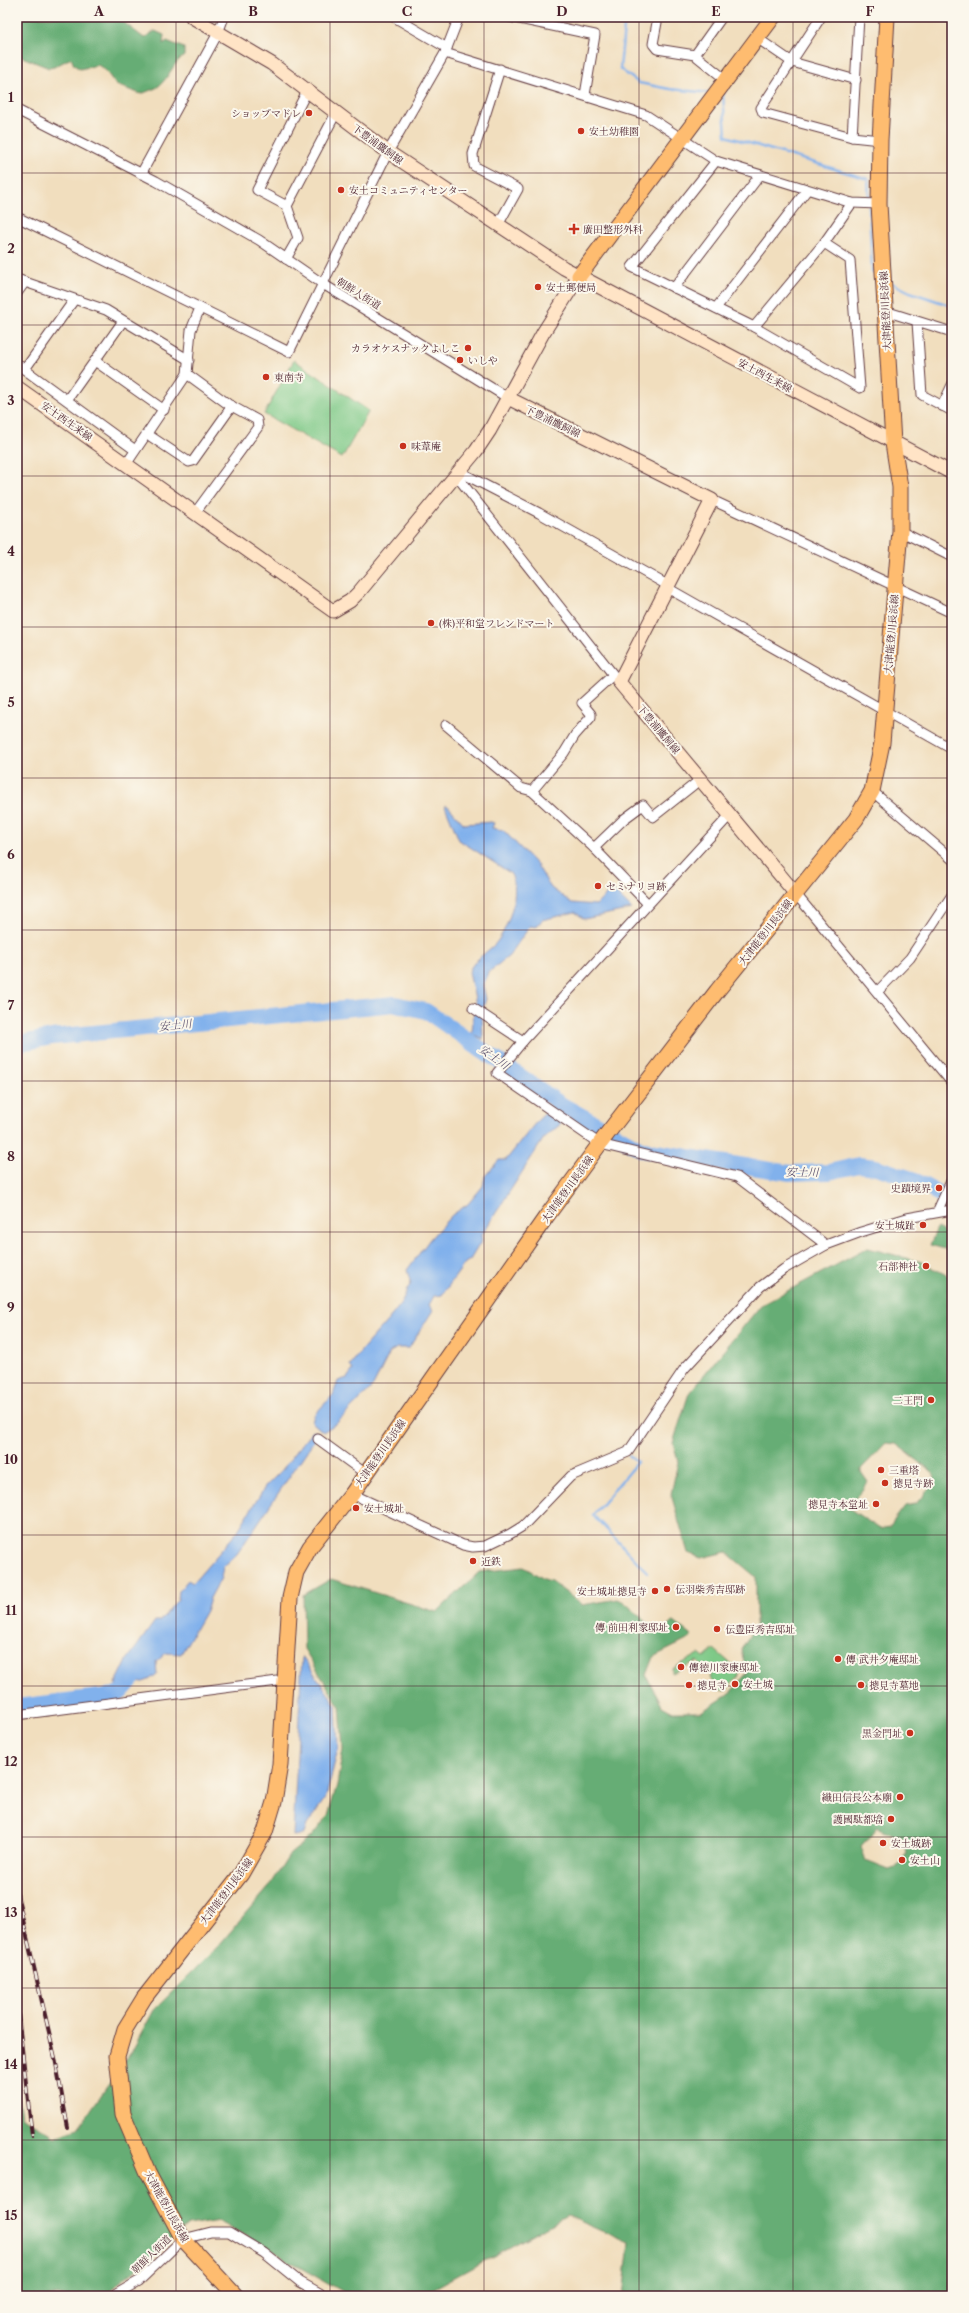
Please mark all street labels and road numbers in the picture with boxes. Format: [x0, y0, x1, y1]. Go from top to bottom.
street label: 下豊浦鷹飼線 [350, 122, 406, 167]
street label: 大津能登川長浜線 [877, 271, 894, 351]
street label: 朝鮮人街道 [334, 275, 383, 312]
street label: 安土西生来線 [735, 356, 794, 395]
street label: 安土西生来線 [38, 399, 95, 444]
street label: 下豊浦鷹飼線 [523, 402, 583, 440]
street label: 大津能登川長浜線 [882, 594, 901, 674]
street label: 下豊浦鷹飼線 [634, 702, 683, 756]
street label: 大津能登川長浜線 [736, 897, 795, 968]
street label: 大津能登川長浜線 [539, 1153, 596, 1225]
street label: 大津能登川長浜線 [352, 1417, 409, 1490]
street label: 大津能登川長浜線 [197, 1855, 256, 1927]
street label: 大津能登川長浜線 [141, 2168, 192, 2244]
street label: 朝鮮人街道 [129, 2232, 174, 2276]

